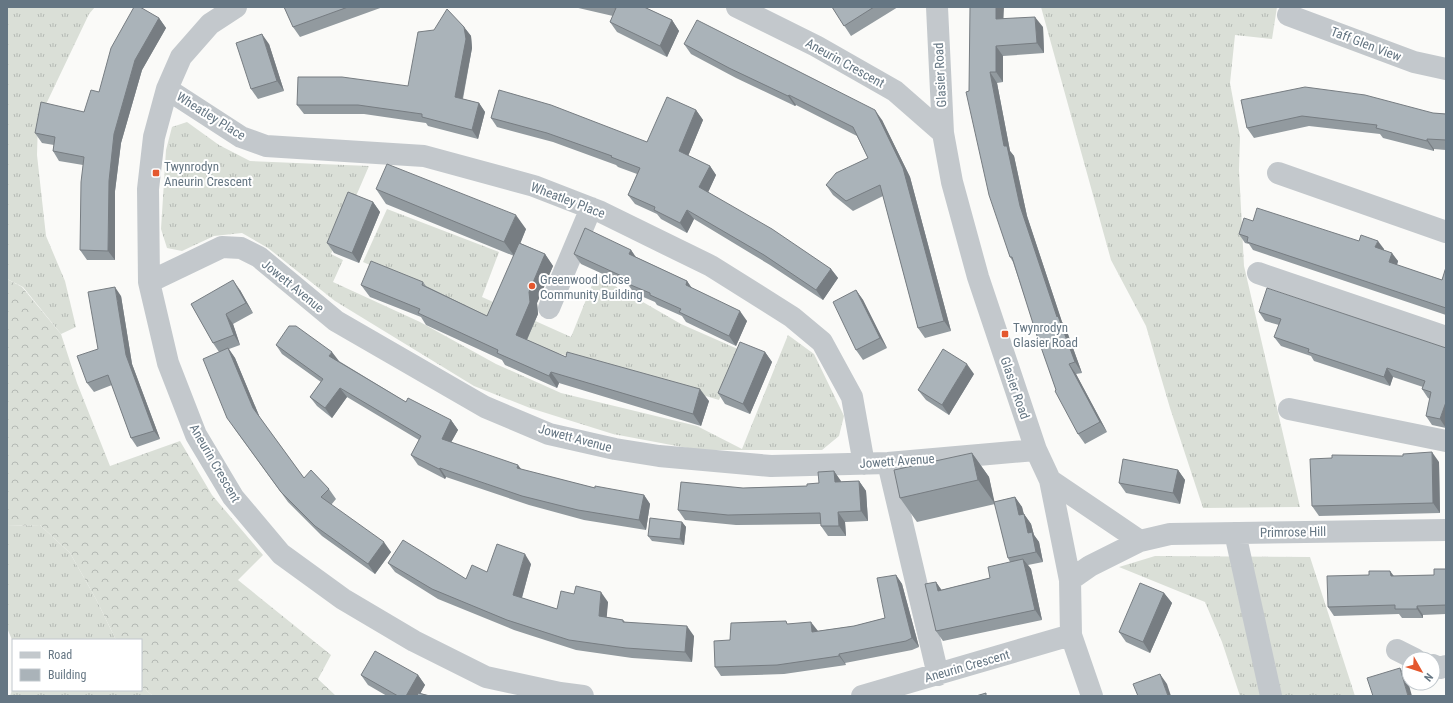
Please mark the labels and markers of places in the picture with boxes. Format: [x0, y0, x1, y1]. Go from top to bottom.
place label: Twynrodyn Aneurin Crescent [164, 159, 252, 189]
marker: Twynrodyn Aneurin Crescent [151, 168, 161, 178]
place label: Greenwood Close Community Building [540, 272, 643, 302]
marker: Greenwood Close Community Building [527, 281, 537, 291]
place label: Twynrodyn Glasier Road [1013, 320, 1078, 350]
marker: Twynrodyn Glasier Road [1000, 329, 1010, 339]

